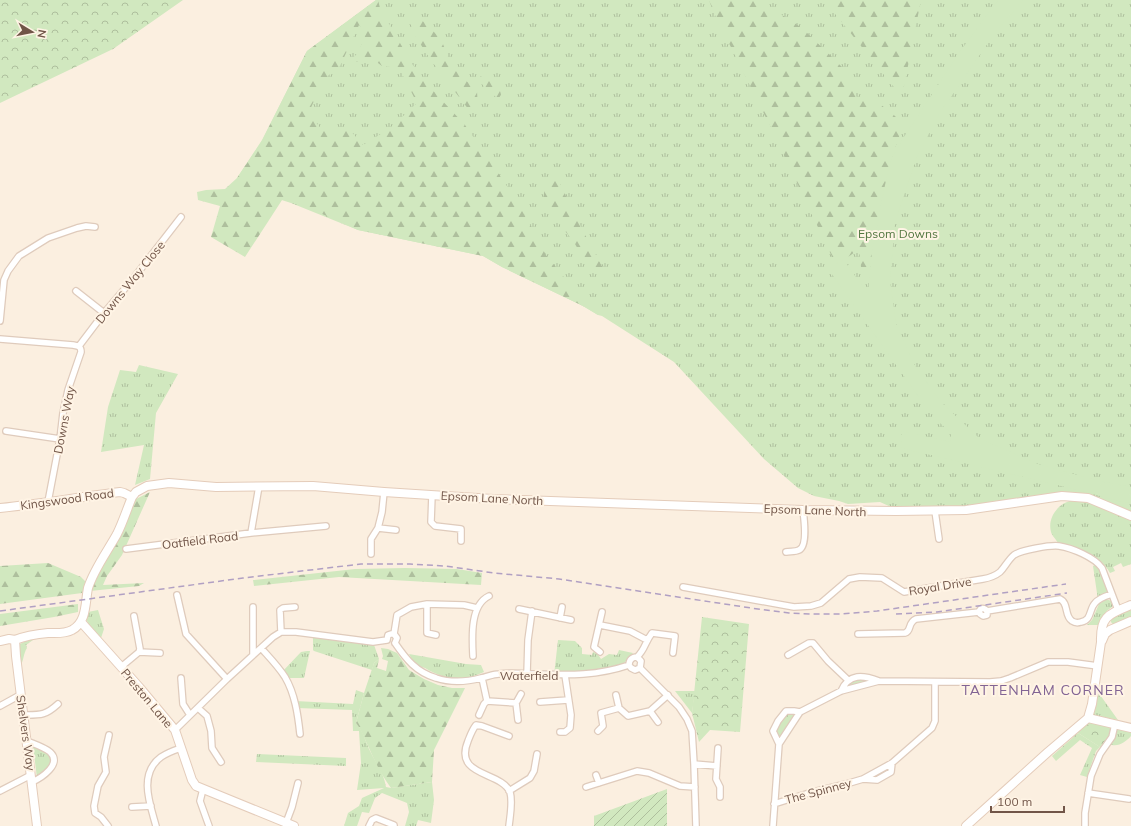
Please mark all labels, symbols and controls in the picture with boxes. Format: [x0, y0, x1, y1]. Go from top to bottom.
north arrow [12, 12, 52, 52]
text: N [34, 28, 49, 39]
park label: Epsom Downs [858, 226, 938, 241]
street label: Downs Way Close [92, 238, 168, 326]
street label: Downs Way [50, 384, 78, 455]
street label: Kingswood Road [19, 485, 115, 513]
street label: Epsom Lane North [440, 488, 544, 508]
street label: Epsom Lane North [763, 501, 867, 519]
street label: Oatfield Road [161, 528, 239, 552]
street label: Royal Drive [908, 574, 972, 598]
street label: Preston Lane [118, 665, 176, 731]
street label: Waterfield [500, 668, 558, 683]
district label: TATTENHAM CORNER [961, 681, 1125, 699]
street label: Shelvers Way [13, 694, 39, 772]
street label: The Spinney [783, 775, 854, 807]
scale bar [991, 788, 1064, 814]
text: 100 m [997, 794, 1032, 809]

